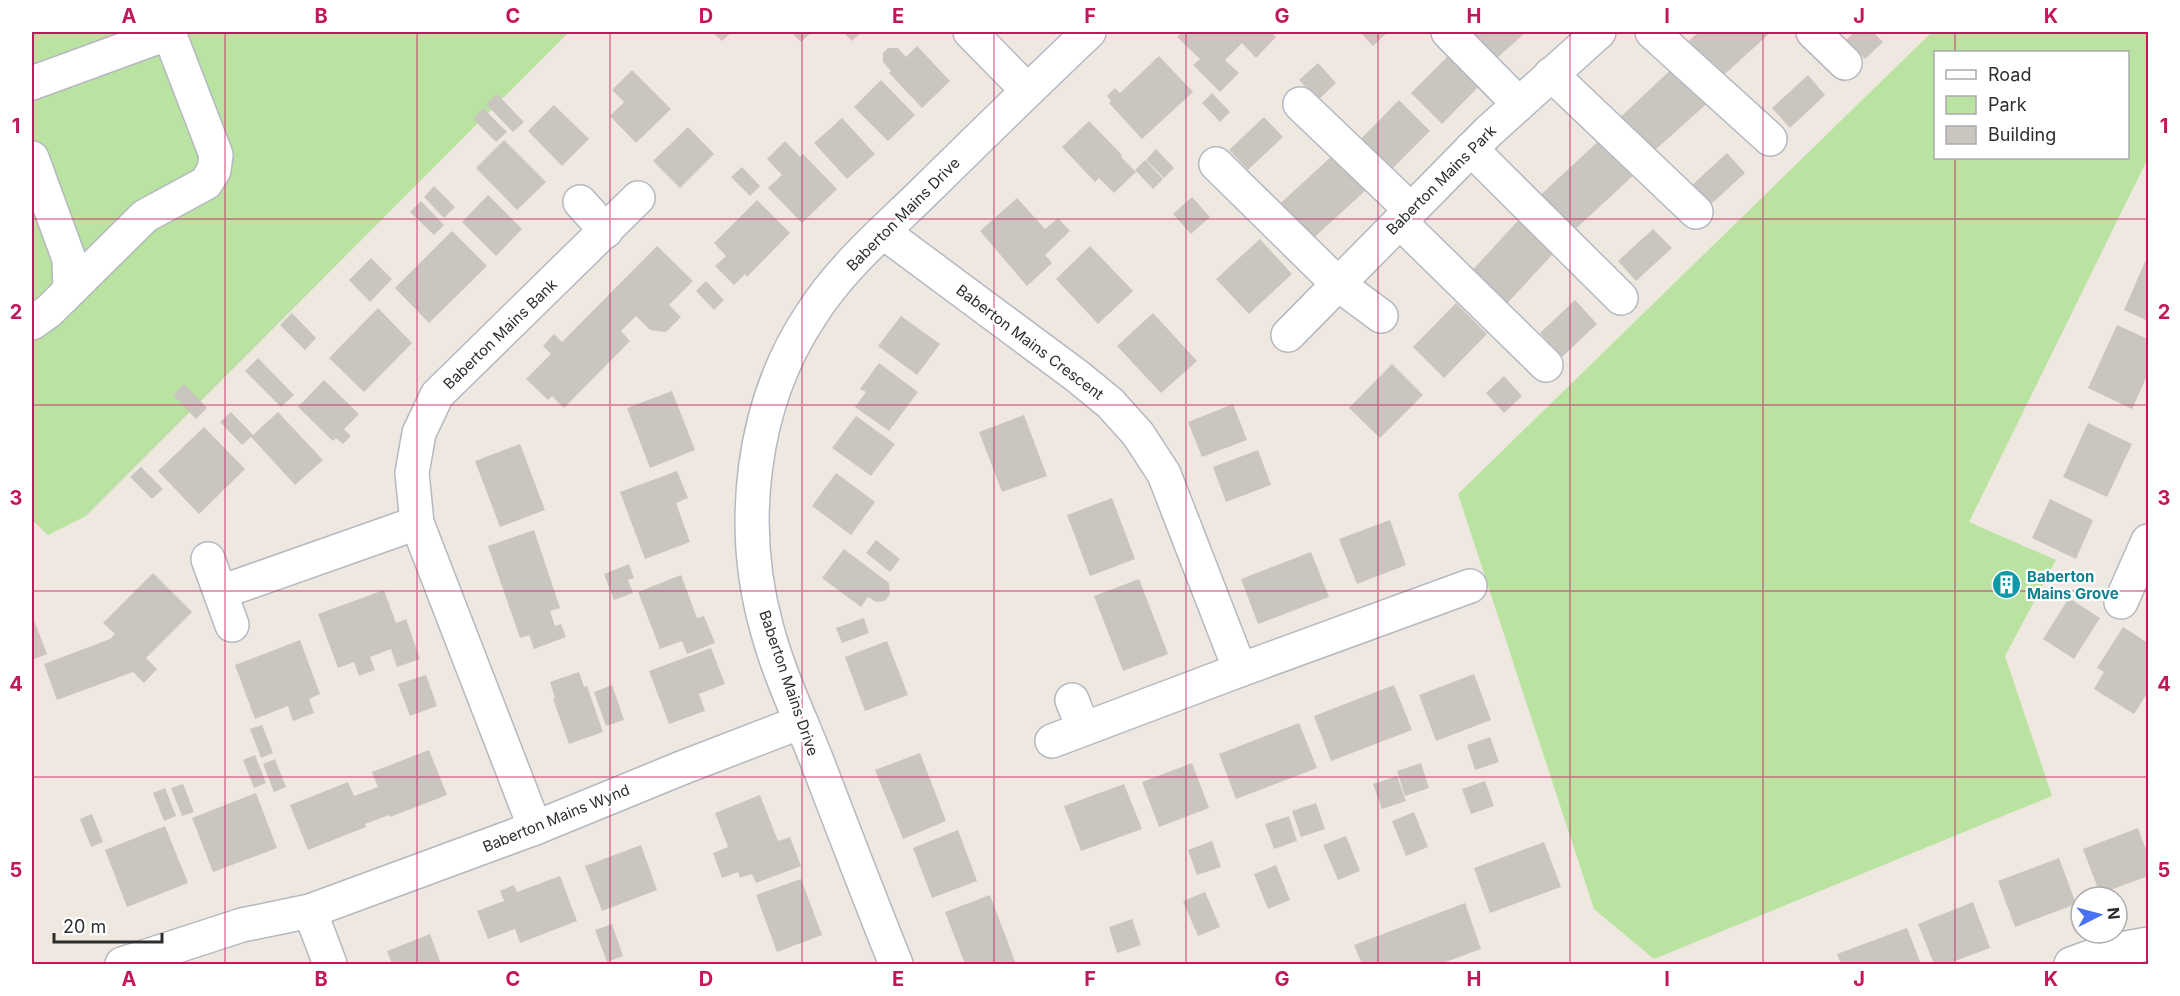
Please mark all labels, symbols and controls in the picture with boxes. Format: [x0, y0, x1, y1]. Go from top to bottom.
text: A [122, 4, 137, 28]
text: B [314, 4, 328, 28]
text: C [506, 4, 520, 28]
text: D [699, 4, 713, 28]
text: E [892, 4, 904, 28]
text: F [1084, 4, 1096, 28]
text: G [1274, 4, 1290, 28]
text: H [1467, 4, 1481, 28]
text: I [1664, 4, 1670, 28]
text: J [1853, 4, 1865, 28]
text: K [2044, 4, 2058, 28]
legend [1934, 51, 2129, 159]
text: Road [1988, 64, 2031, 85]
text: Park [1988, 94, 2027, 115]
text: 1 [12, 114, 20, 138]
text: 1 [2160, 114, 2168, 138]
street label: Baberton Mains Park [1382, 121, 1500, 239]
text: Building [1988, 124, 2056, 145]
street label: Baberton Mains Drive [842, 153, 964, 275]
street label: Baberton Mains Bank [439, 274, 561, 393]
street label: Baberton Mains Crescent [953, 280, 1108, 404]
text: 2 [10, 300, 22, 324]
text: 2 [2158, 300, 2170, 324]
text: 3 [10, 486, 22, 510]
text: 3 [2158, 486, 2170, 510]
place label: Baberton Mains Grove [2027, 567, 2119, 603]
building icon: Baberton Mains Grove [1990, 569, 2022, 601]
street label: Baberton Mains Drive [755, 608, 823, 758]
text: 4 [9, 672, 23, 696]
text: 4 [2157, 672, 2171, 696]
street label: Baberton Mains Wynd [480, 780, 632, 856]
text: 5 [10, 858, 22, 882]
text: 5 [2158, 858, 2170, 882]
north arrow [2069, 885, 2129, 945]
scale bar [54, 906, 162, 944]
text: N [2103, 906, 2125, 921]
text: 20 m [63, 916, 106, 937]
text: A [122, 967, 137, 991]
text: B [314, 967, 328, 991]
text: C [506, 967, 520, 991]
text: D [699, 967, 713, 991]
text: E [892, 967, 904, 991]
text: F [1084, 967, 1096, 991]
text: G [1274, 967, 1290, 991]
text: H [1467, 967, 1481, 991]
text: I [1664, 967, 1670, 991]
text: J [1853, 967, 1865, 991]
text: K [2044, 967, 2058, 991]

